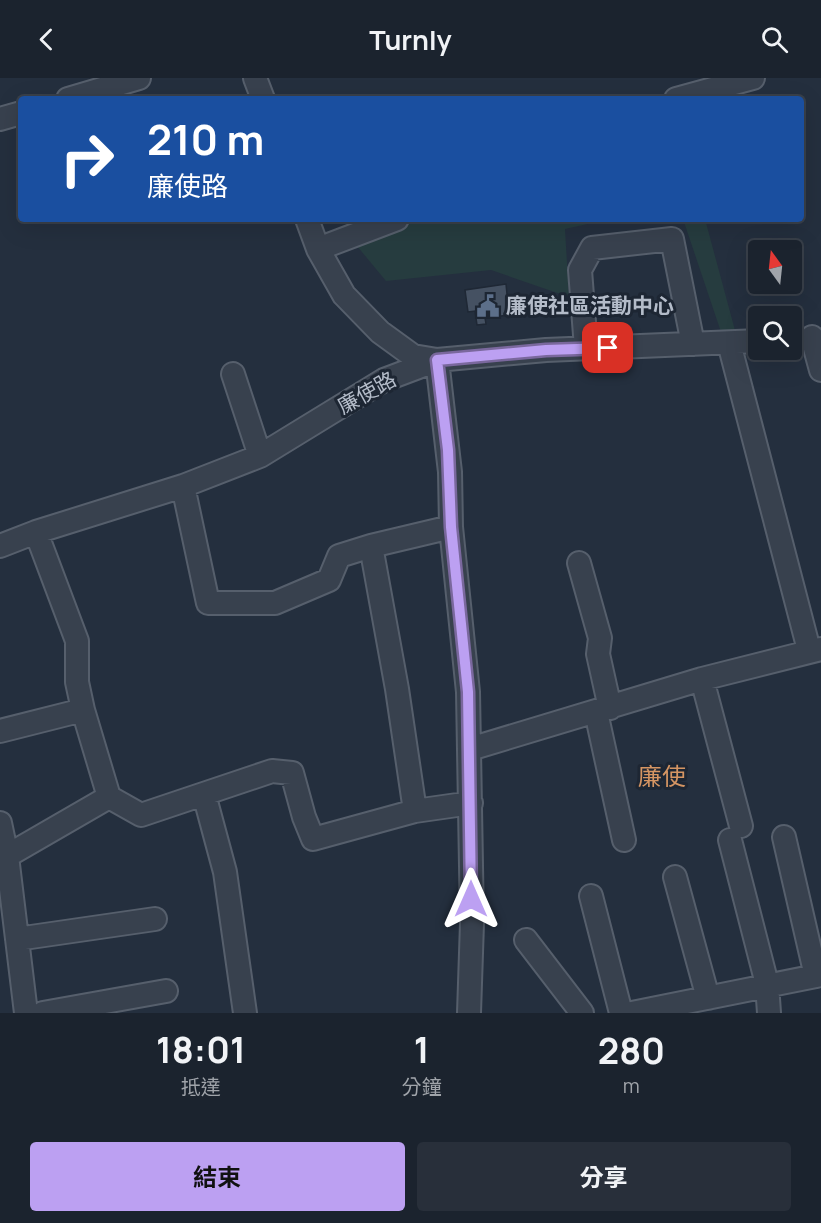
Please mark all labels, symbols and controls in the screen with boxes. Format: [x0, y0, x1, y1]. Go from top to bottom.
text: Turnly [369, 21, 452, 58]
icon: back [30, 23, 63, 56]
icon: search [758, 23, 791, 56]
text: 210 m [147, 110, 264, 168]
icon: right [48, 120, 126, 198]
text: 廉使路 [147, 167, 228, 204]
north arrow [748, 240, 802, 294]
map controls [748, 240, 802, 360]
place label: 廉使社區活動中心 [506, 291, 674, 319]
public building icon: 廉使社區活動中心 [475, 293, 501, 319]
button: search [748, 306, 802, 360]
pin [582, 322, 633, 373]
icon: arrive [591, 331, 624, 364]
street label: 廉使路 [332, 365, 401, 420]
district label: 廉使 [638, 759, 686, 792]
position arrow [439, 867, 503, 931]
text: 18:01 [156, 1025, 246, 1074]
text: 1 [414, 1025, 430, 1074]
text: 280 [598, 1026, 665, 1075]
text: m [623, 1072, 640, 1099]
text: 抵達 [181, 1073, 221, 1100]
text: 分鐘 [402, 1073, 442, 1100]
button: 結束 [30, 1142, 405, 1211]
button: 分享 [417, 1142, 791, 1211]

